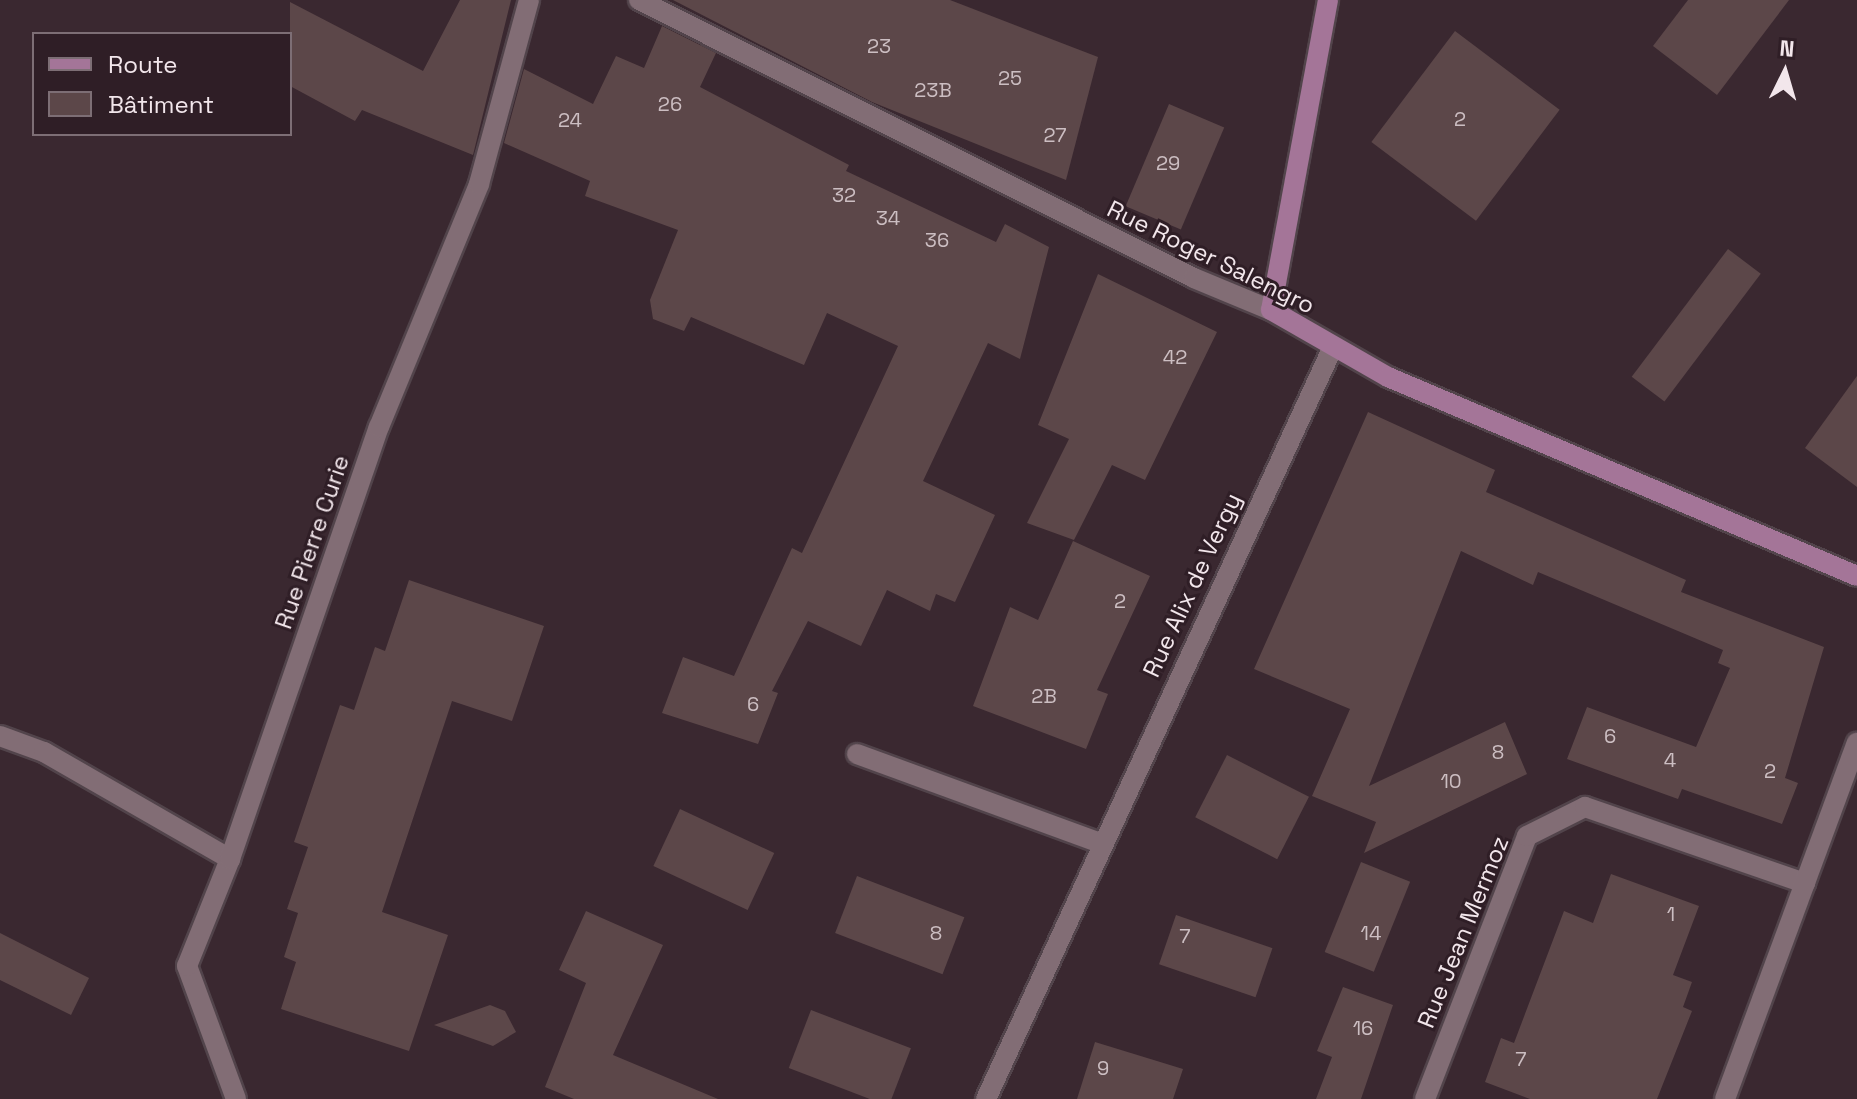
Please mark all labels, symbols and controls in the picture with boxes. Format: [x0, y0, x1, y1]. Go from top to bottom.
legend [32, 32, 292, 136]
north arrow [1745, 32, 1825, 112]
house number: 23 [867, 34, 891, 58]
text: N [1779, 34, 1796, 63]
text: Route [108, 49, 177, 80]
house number: 25 [998, 66, 1022, 90]
house number: 23B [914, 78, 952, 102]
text: Bâtiment [108, 89, 214, 120]
house number: 26 [658, 92, 682, 116]
house number: 2 [1454, 107, 1466, 131]
house number: 24 [558, 108, 582, 132]
house number: 27 [1043, 123, 1067, 147]
house number: 29 [1156, 151, 1180, 175]
house number: 32 [832, 183, 856, 207]
street label: Rue Roger Salengro [1103, 194, 1319, 320]
house number: 34 [876, 206, 900, 230]
house number: 36 [925, 228, 949, 252]
house number: 42 [1163, 345, 1187, 369]
street label: Rue Pierre Curie [269, 451, 355, 633]
street label: Rue Alix de Vergy [1137, 488, 1247, 682]
house number: 2 [1114, 589, 1126, 613]
house number: 2B [1031, 684, 1057, 708]
house number: 6 [747, 692, 759, 716]
house number: 6 [1604, 724, 1616, 748]
house number: 8 [1492, 740, 1504, 764]
house number: 4 [1664, 748, 1676, 772]
house number: 2 [1764, 759, 1776, 783]
house number: 10 [1440, 769, 1462, 793]
street label: Rue Jean Mermoz [1411, 832, 1515, 1032]
house number: 1 [1667, 902, 1675, 926]
house number: 8 [930, 921, 942, 945]
house number: 14 [1361, 921, 1381, 945]
house number: 7 [1179, 924, 1191, 948]
house number: 16 [1353, 1016, 1373, 1040]
house number: 7 [1515, 1047, 1527, 1071]
house number: 9 [1097, 1056, 1109, 1080]

